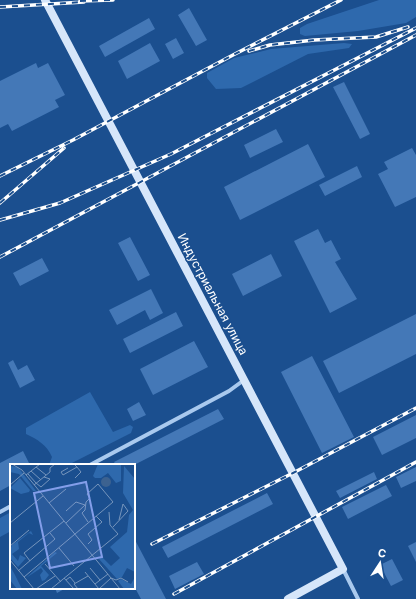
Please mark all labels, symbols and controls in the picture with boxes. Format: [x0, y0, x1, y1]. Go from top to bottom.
street label: Индустриальная улица [175, 231, 251, 357]
inset map [10, 464, 135, 589]
north arrow [360, 543, 400, 583]
text: С [377, 546, 388, 561]

